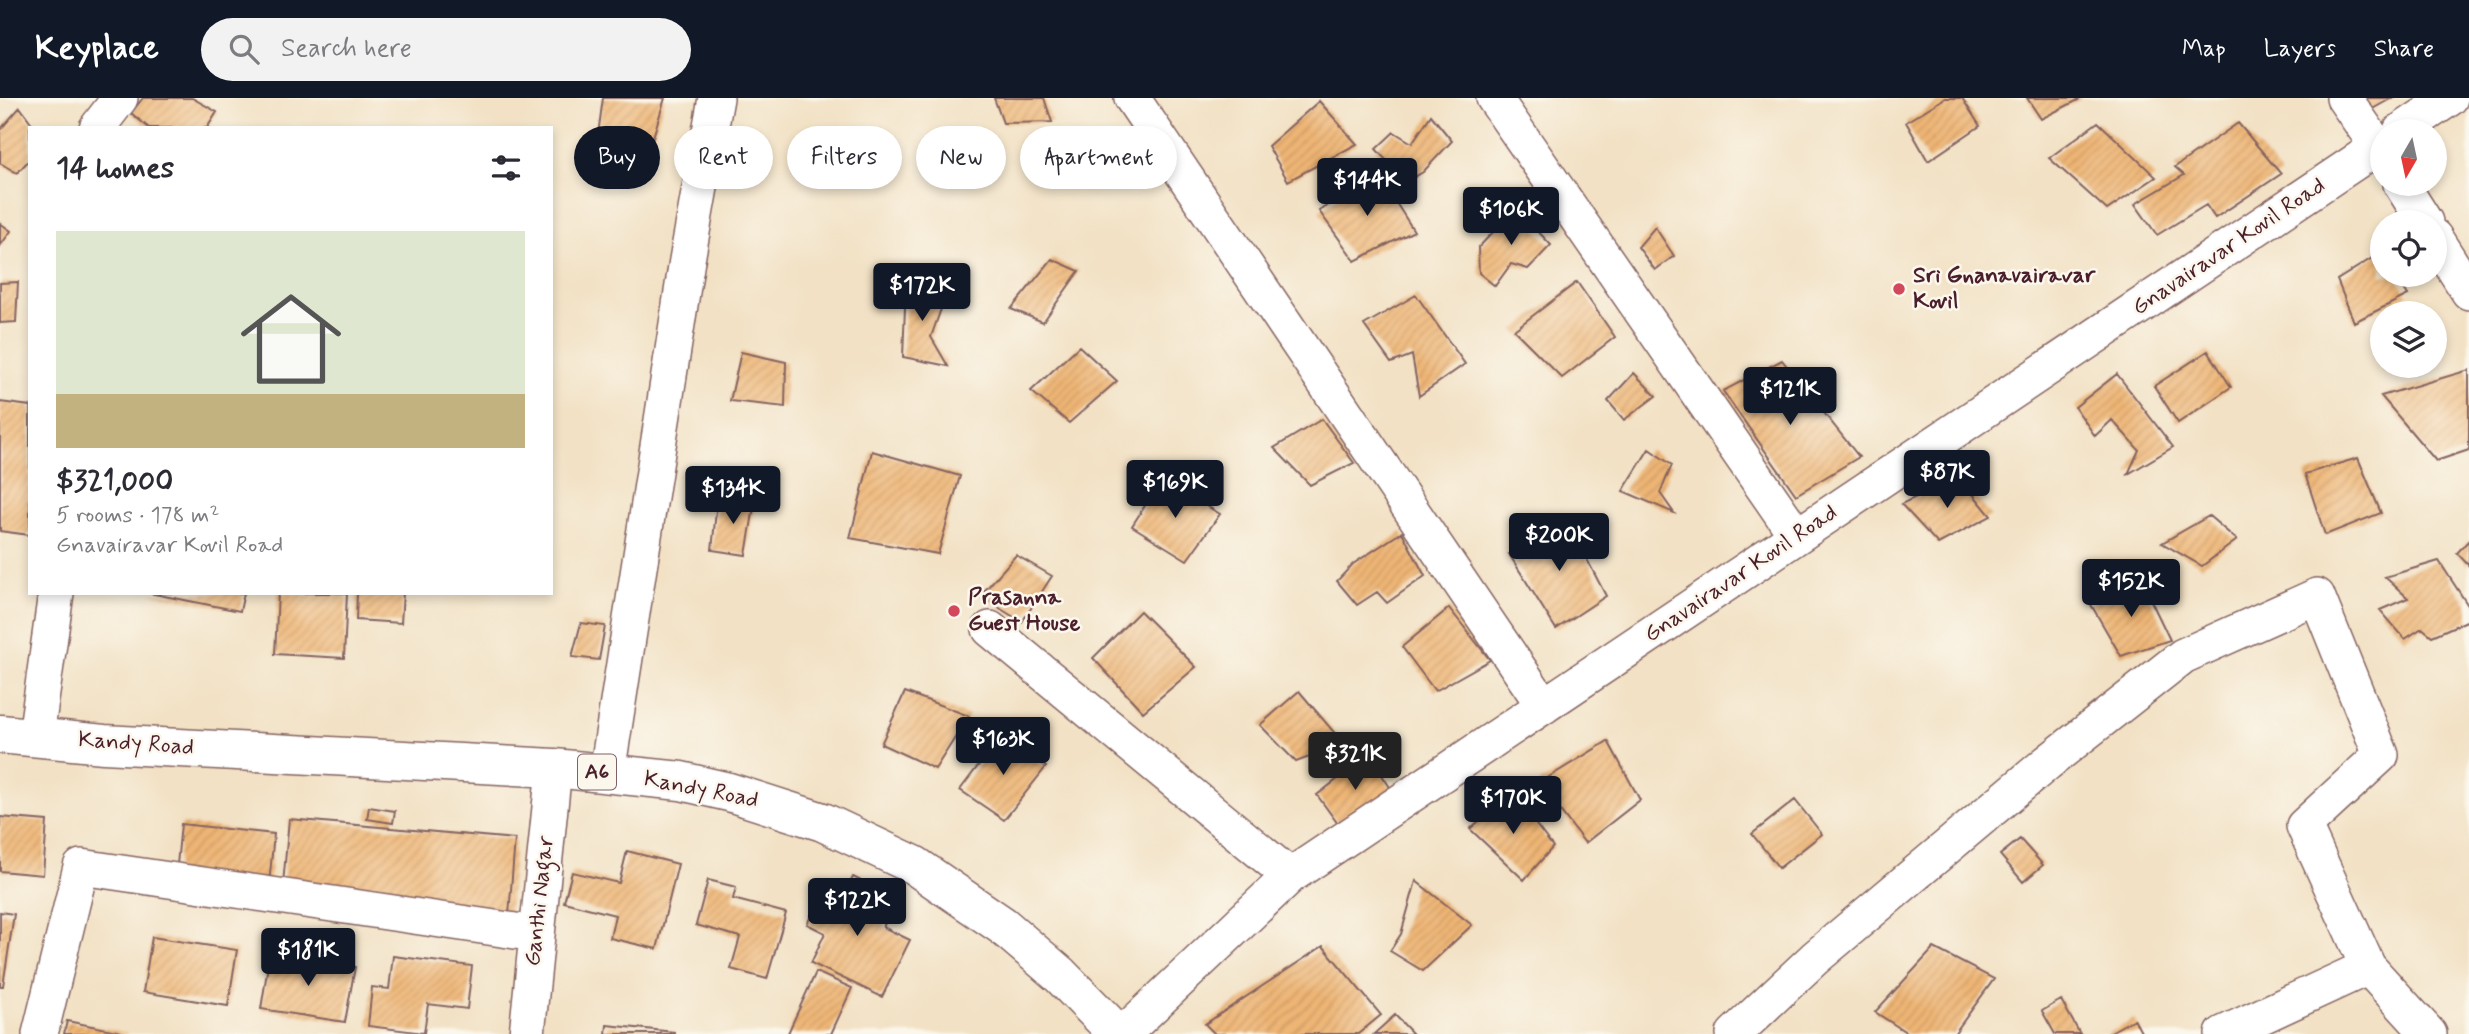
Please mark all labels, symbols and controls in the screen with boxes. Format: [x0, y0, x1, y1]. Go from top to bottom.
search box [201, 18, 691, 81]
text: Keyplace [35, 27, 159, 71]
icon: search [225, 30, 263, 68]
text: Search here [281, 32, 412, 66]
text: Map [2182, 34, 2226, 65]
text: Layers [2264, 34, 2336, 65]
text: Share [2374, 34, 2434, 65]
north arrow [2370, 119, 2446, 196]
map controls [2370, 119, 2447, 378]
chip: Buy [574, 126, 660, 189]
chip: Rent [674, 126, 773, 189]
chip: Filters [787, 126, 902, 189]
chip: New [916, 126, 1006, 189]
chip: Apartment [1020, 126, 1177, 189]
text: 14 homes [56, 149, 174, 188]
icon: filters [487, 149, 525, 187]
pin: $144K [1318, 158, 1416, 218]
text: $144K [1333, 166, 1401, 196]
street label: Gnavairavar Kovil Road [2126, 171, 2332, 323]
pin: $106K [1462, 188, 1560, 247]
text: $106K [1479, 195, 1543, 225]
button: locate [2370, 210, 2447, 287]
place label: Sri Gnanavairavar Kovil [1913, 261, 2096, 317]
pin: $172K [873, 264, 971, 323]
text: $172K [889, 271, 955, 301]
icon: home [228, 276, 354, 402]
marker: Sri Gnanavairavar Kovil [1891, 281, 1907, 297]
button: layers [2370, 301, 2447, 378]
pin: $121K [1741, 368, 1839, 427]
text: $121K [1759, 375, 1821, 405]
pin: $87K [1906, 450, 1988, 510]
text: $87K [1920, 458, 1974, 488]
pin: $169K [1126, 460, 1224, 520]
text: $321,000 [56, 462, 173, 501]
pin: $134K [684, 466, 782, 526]
text: $169K [1143, 468, 1207, 498]
text: $134K [701, 474, 765, 504]
street label: Gnavairavar Kovil Road [1638, 498, 1844, 650]
text: 5 rooms · 178 m² [56, 501, 219, 531]
pin: $200K [1510, 514, 1608, 573]
text: $200K [1525, 521, 1593, 551]
text: Gnavairavar Kovil Road [56, 531, 283, 561]
pin: $152K [2082, 560, 2180, 619]
text: $152K [2098, 567, 2164, 597]
place label: Prasanna Guest House [968, 583, 1081, 639]
marker: Prasanna Guest House [946, 603, 962, 619]
pin: $163K [954, 718, 1052, 777]
street label: Kandy Road [77, 725, 195, 763]
text: $163K [972, 725, 1034, 755]
pin: $321K [1306, 732, 1404, 792]
text: $321K [1324, 740, 1386, 770]
road number: A6 [578, 754, 616, 790]
street label: Kandy Road [641, 764, 761, 816]
pin: $170K [1464, 776, 1562, 836]
text: $170K [1480, 784, 1546, 814]
street label: Ganthi Nagar [518, 834, 564, 968]
pin: $122K [808, 878, 906, 938]
text: $122K [824, 886, 890, 916]
pin: $181K [259, 928, 357, 988]
text: $181K [277, 936, 339, 966]

